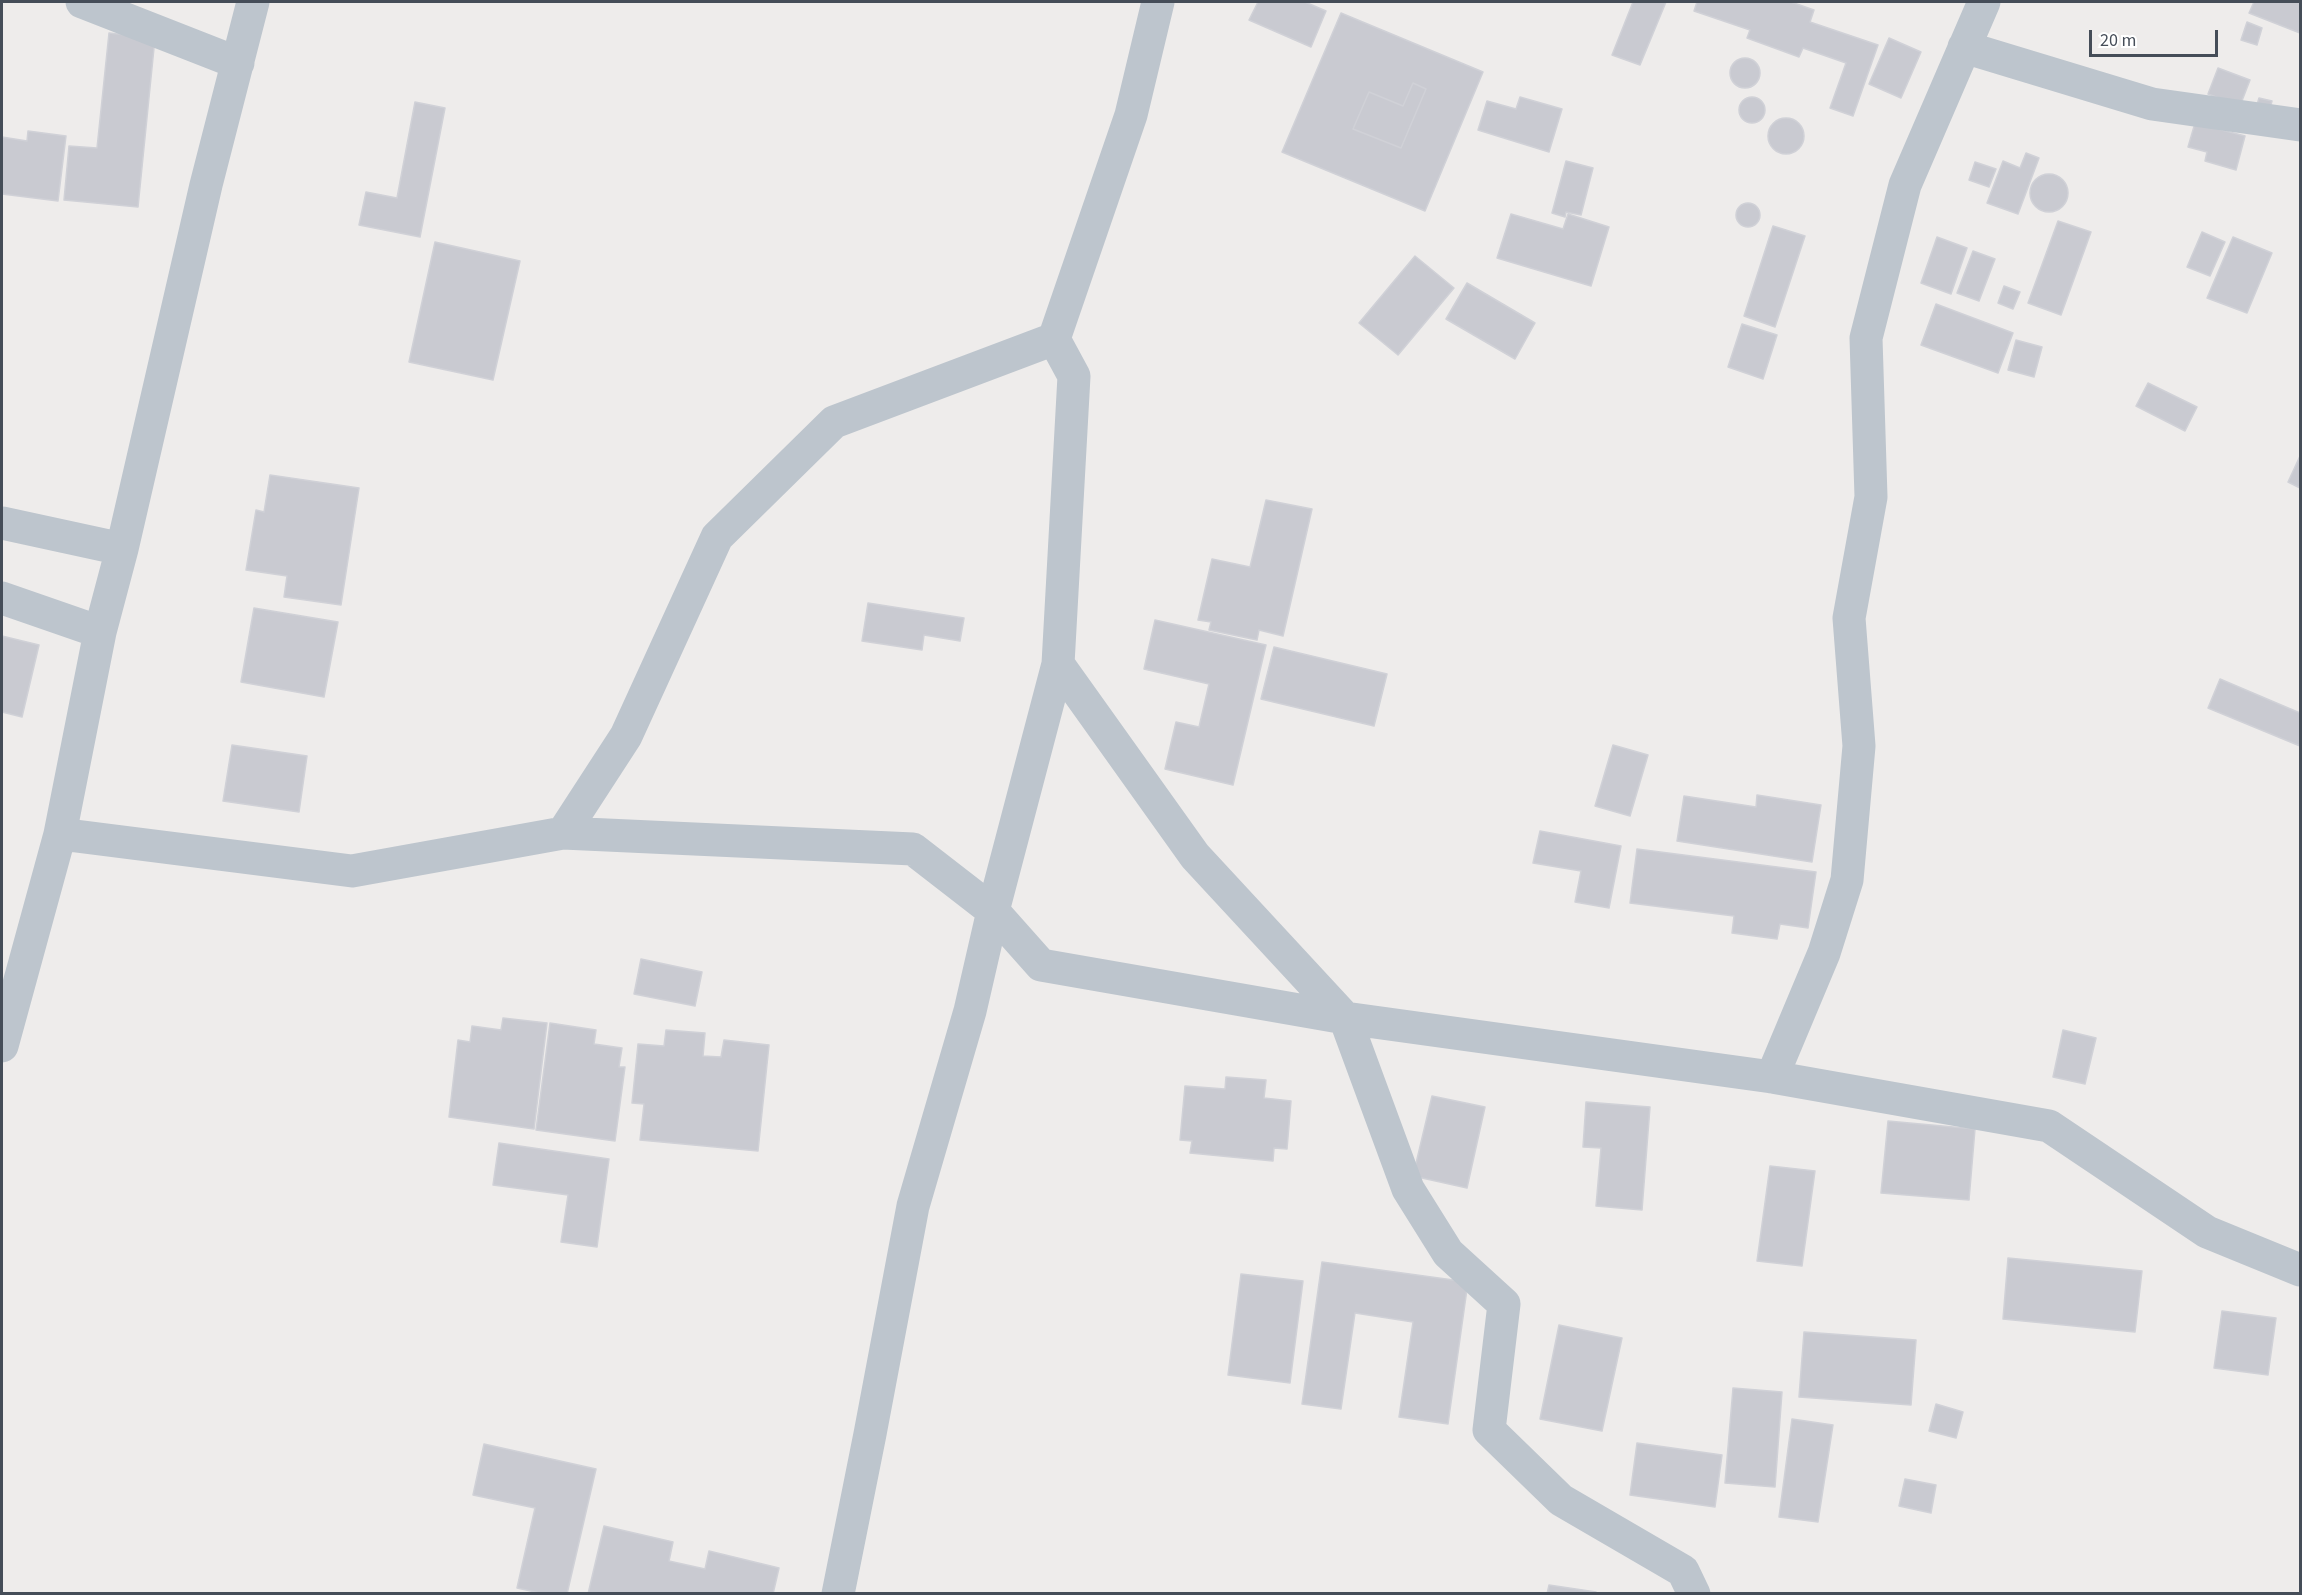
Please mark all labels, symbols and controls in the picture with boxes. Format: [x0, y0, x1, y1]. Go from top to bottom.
scale bar [2092, 18, 2221, 56]
text: 20 m [2100, 28, 2136, 53]

